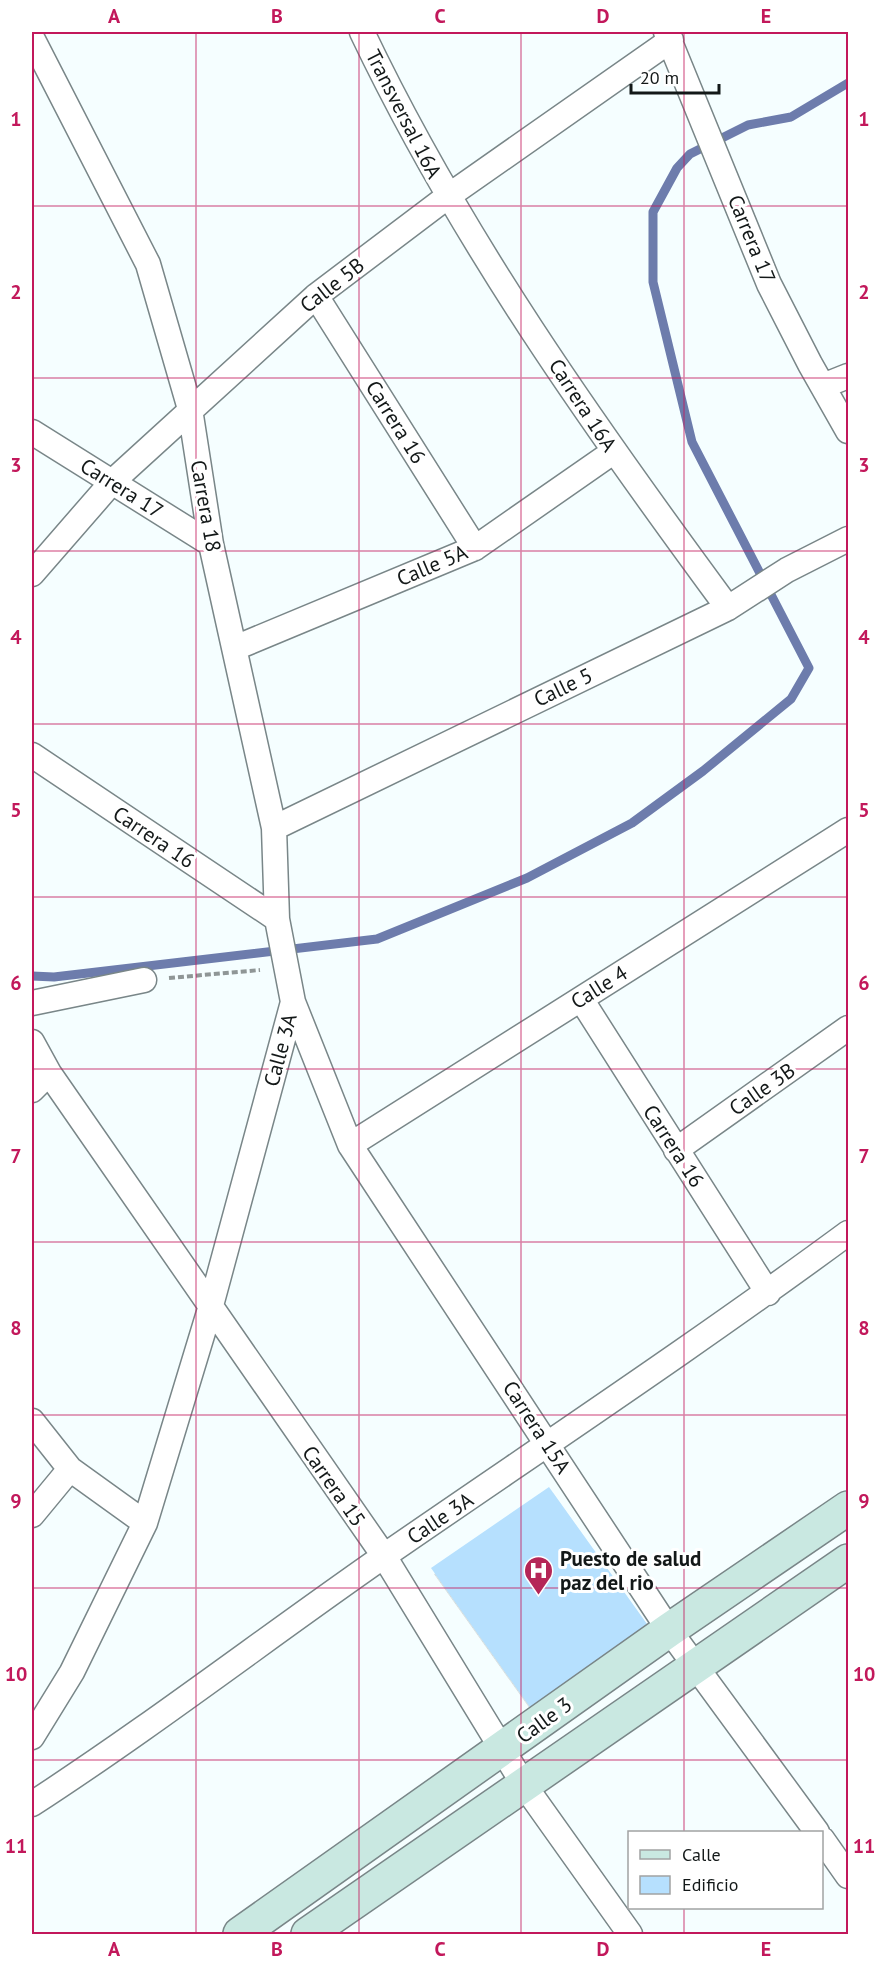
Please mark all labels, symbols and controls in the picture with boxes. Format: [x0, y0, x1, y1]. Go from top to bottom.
text: A [108, 3, 121, 29]
text: B [271, 3, 283, 29]
text: C [434, 3, 446, 29]
text: D [597, 3, 610, 29]
text: E [761, 3, 771, 29]
street label: Transversal 16A [360, 45, 448, 184]
scale bar [631, 57, 720, 95]
text: 20 m [640, 66, 679, 89]
text: 1 [10, 106, 22, 132]
text: 1 [858, 106, 870, 132]
street label: Carrera 17 [722, 191, 782, 287]
street label: Calle 5B [294, 251, 370, 319]
text: 2 [10, 279, 22, 305]
text: 2 [858, 279, 870, 305]
street label: Carrera 16A [543, 353, 623, 457]
street label: Carrera 16 [360, 375, 432, 469]
text: 3 [10, 452, 22, 478]
street label: Carrera 17 [75, 452, 169, 524]
text: 3 [858, 452, 870, 478]
street label: Carrera 18 [185, 458, 227, 554]
street label: Calle 5A [393, 538, 472, 592]
text: 4 [10, 624, 22, 650]
text: 4 [858, 624, 870, 650]
street label: Calle 5 [529, 661, 597, 713]
text: 5 [10, 797, 22, 823]
text: 5 [858, 797, 870, 823]
street label: Carrera 16 [108, 800, 200, 874]
street label: Calle 4 [566, 959, 632, 1015]
text: 6 [10, 970, 22, 996]
text: 6 [858, 970, 870, 996]
street label: Calle 3A [257, 1010, 303, 1089]
street label: Calle 3B [724, 1057, 800, 1121]
street label: Carrera 16 [637, 1100, 711, 1192]
text: 7 [10, 1143, 22, 1169]
text: 7 [858, 1143, 870, 1169]
text: 8 [10, 1315, 22, 1341]
text: 8 [858, 1315, 870, 1341]
street label: Carrera 15A [497, 1375, 577, 1479]
street label: Carrera 15 [296, 1440, 372, 1532]
street label: Calle 3A [402, 1486, 479, 1550]
text: 9 [10, 1488, 22, 1514]
text: 9 [858, 1488, 870, 1514]
place label: Puesto de salud paz del rio [560, 1545, 701, 1596]
hospital icon: Puesto de salud paz del rio [523, 1554, 555, 1596]
text: 10 [5, 1661, 27, 1687]
text: 10 [853, 1661, 875, 1687]
street label: Calle 3 [511, 1691, 577, 1749]
legend [628, 1831, 823, 1909]
text: 11 [5, 1833, 27, 1859]
text: 11 [853, 1833, 875, 1859]
text: Calle [682, 1843, 721, 1866]
text: Edificio [682, 1873, 738, 1896]
text: A [108, 1936, 121, 1962]
text: B [271, 1936, 283, 1962]
text: C [434, 1936, 446, 1962]
text: D [597, 1936, 610, 1962]
text: E [761, 1936, 771, 1962]

